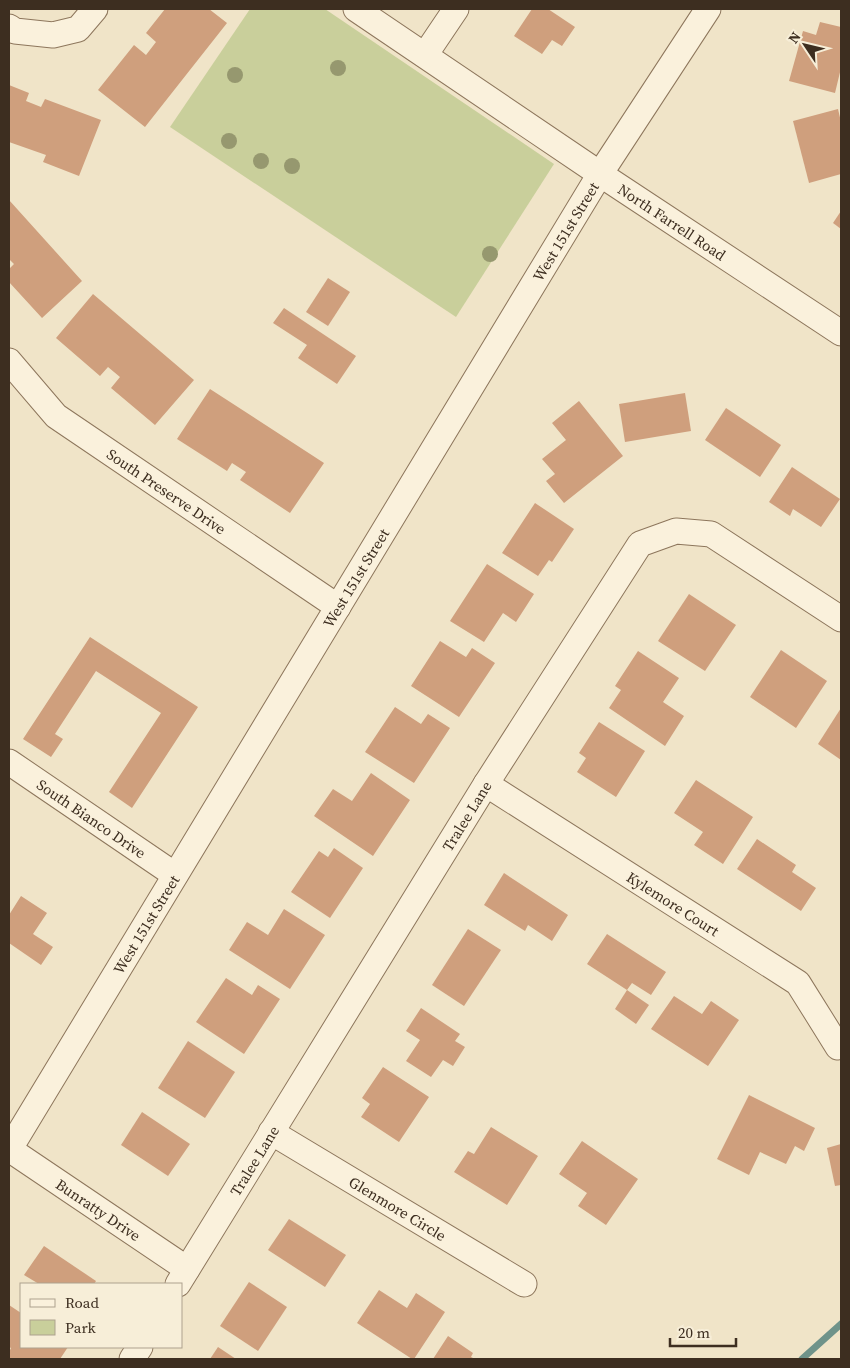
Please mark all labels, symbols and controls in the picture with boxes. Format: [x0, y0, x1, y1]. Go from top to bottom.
north arrow [780, 20, 830, 70]
text: N [783, 28, 805, 47]
street label: West 151st Street [527, 178, 603, 285]
street label: North Farrell Road [614, 178, 731, 265]
street label: South Preserve Drive [103, 443, 231, 539]
street label: West 151st Street [317, 524, 394, 631]
street label: South Bianco Drive [33, 774, 151, 863]
street label: Tralee Lane [437, 776, 496, 855]
street label: Kylemore Court [623, 866, 723, 941]
street label: West 151st Street [108, 871, 184, 978]
street label: Tralee Lane [224, 1121, 284, 1200]
street label: Glenmore Circle [345, 1171, 451, 1246]
street label: Bunratty Drive [52, 1173, 145, 1246]
legend [20, 1283, 182, 1348]
text: Road [65, 1292, 99, 1313]
scale bar [670, 1316, 736, 1348]
text: Park [65, 1317, 97, 1338]
text: 20 m [678, 1322, 710, 1343]

